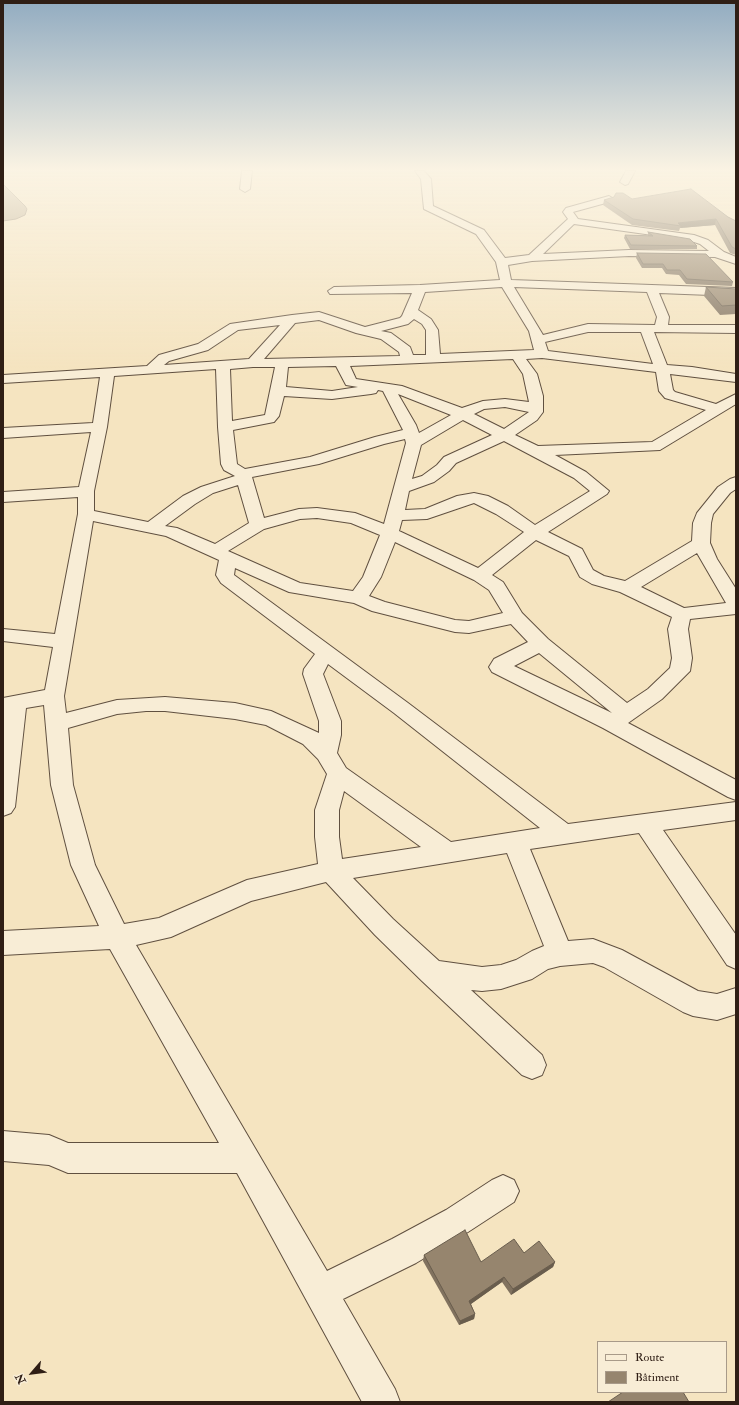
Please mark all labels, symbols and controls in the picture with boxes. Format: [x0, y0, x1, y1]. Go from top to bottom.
legend [597, 1341, 727, 1393]
text: Route [635, 1350, 664, 1365]
north arrow [12, 1353, 52, 1393]
text: Bâtiment [635, 1370, 679, 1385]
text: N [13, 1371, 29, 1386]

